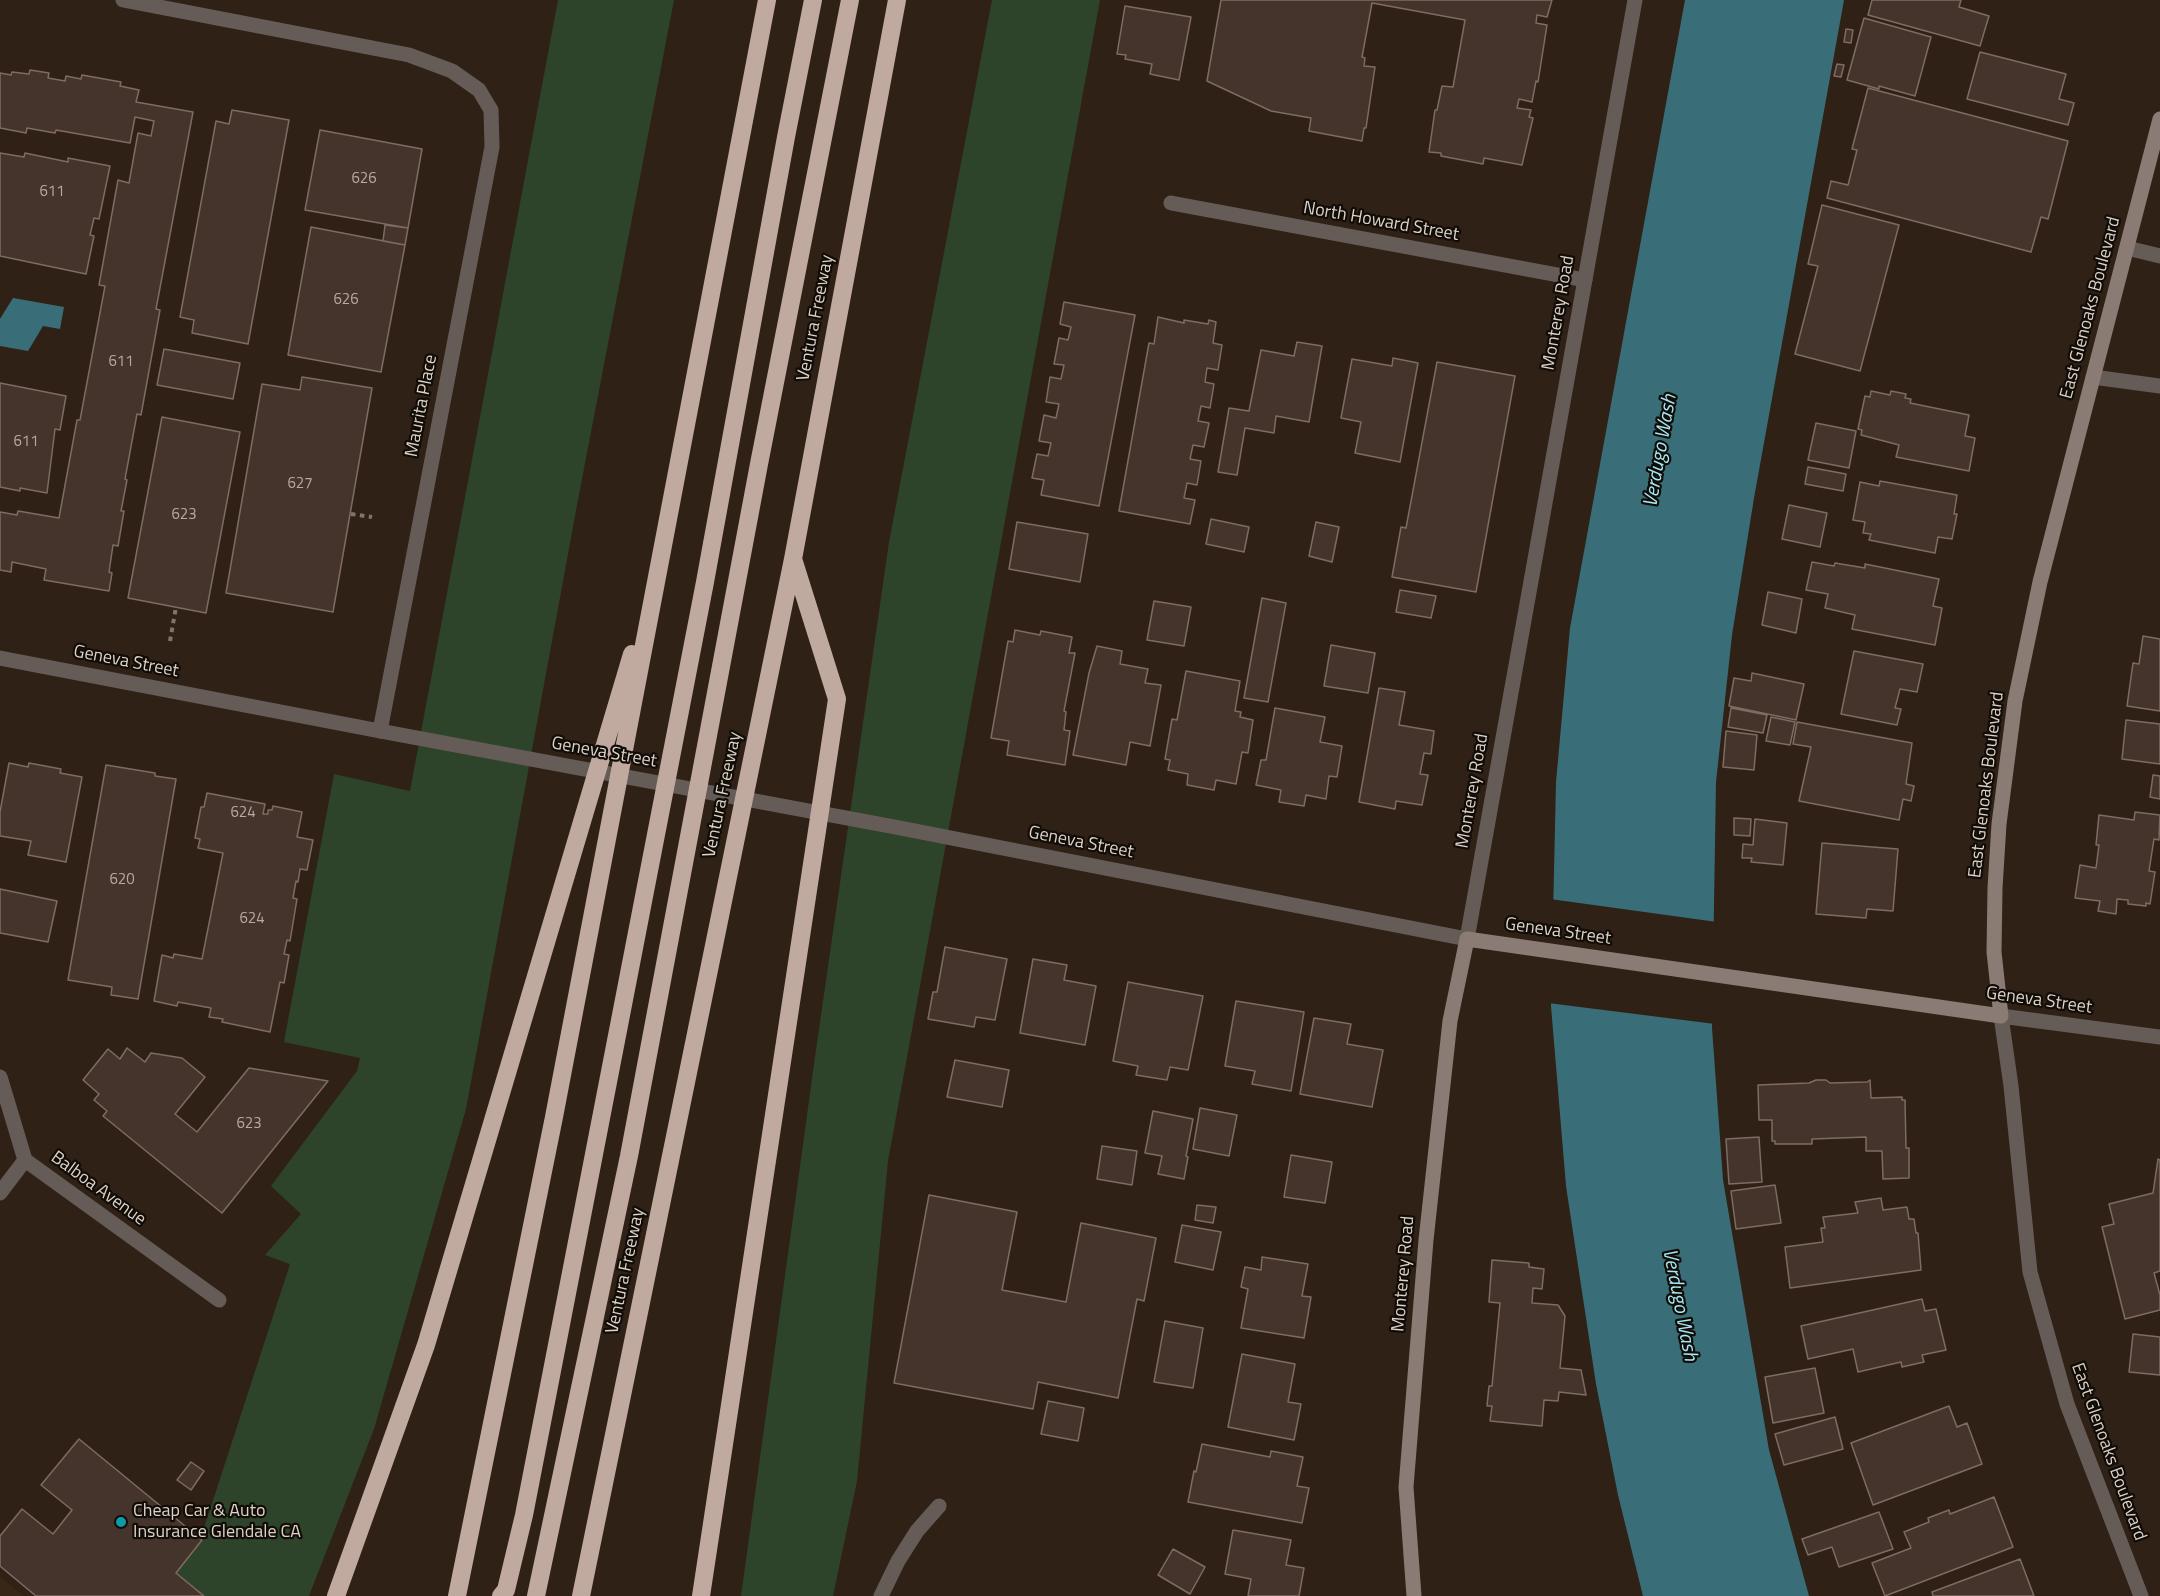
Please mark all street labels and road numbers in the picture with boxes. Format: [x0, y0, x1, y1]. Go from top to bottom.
street label: North Howard Street [1301, 198, 1461, 246]
street label: East Glenoaks Boulevard [2056, 215, 2126, 401]
street label: Ventura Freeway [793, 253, 839, 383]
street label: Monterey Road [1538, 254, 1580, 372]
street label: Maurita Place [401, 353, 443, 459]
street label: Geneva Street [72, 641, 180, 683]
street label: East Glenoaks Boulevard [1965, 691, 2009, 879]
street label: Ventura Freeway [699, 730, 747, 860]
street label: Monterey Road [1452, 732, 1494, 850]
street label: Geneva Street [550, 733, 658, 773]
street label: Geneva Street [1027, 822, 1135, 864]
street label: Geneva Street [1504, 914, 1612, 950]
street label: Geneva Street [1985, 983, 2093, 1019]
street label: Balboa Avenue [46, 1147, 150, 1231]
street label: Ventura Freeway [602, 1206, 650, 1336]
street label: Monterey Road [1388, 1215, 1420, 1333]
street label: East Glenoaks Boulevard [2066, 1360, 2150, 1544]

